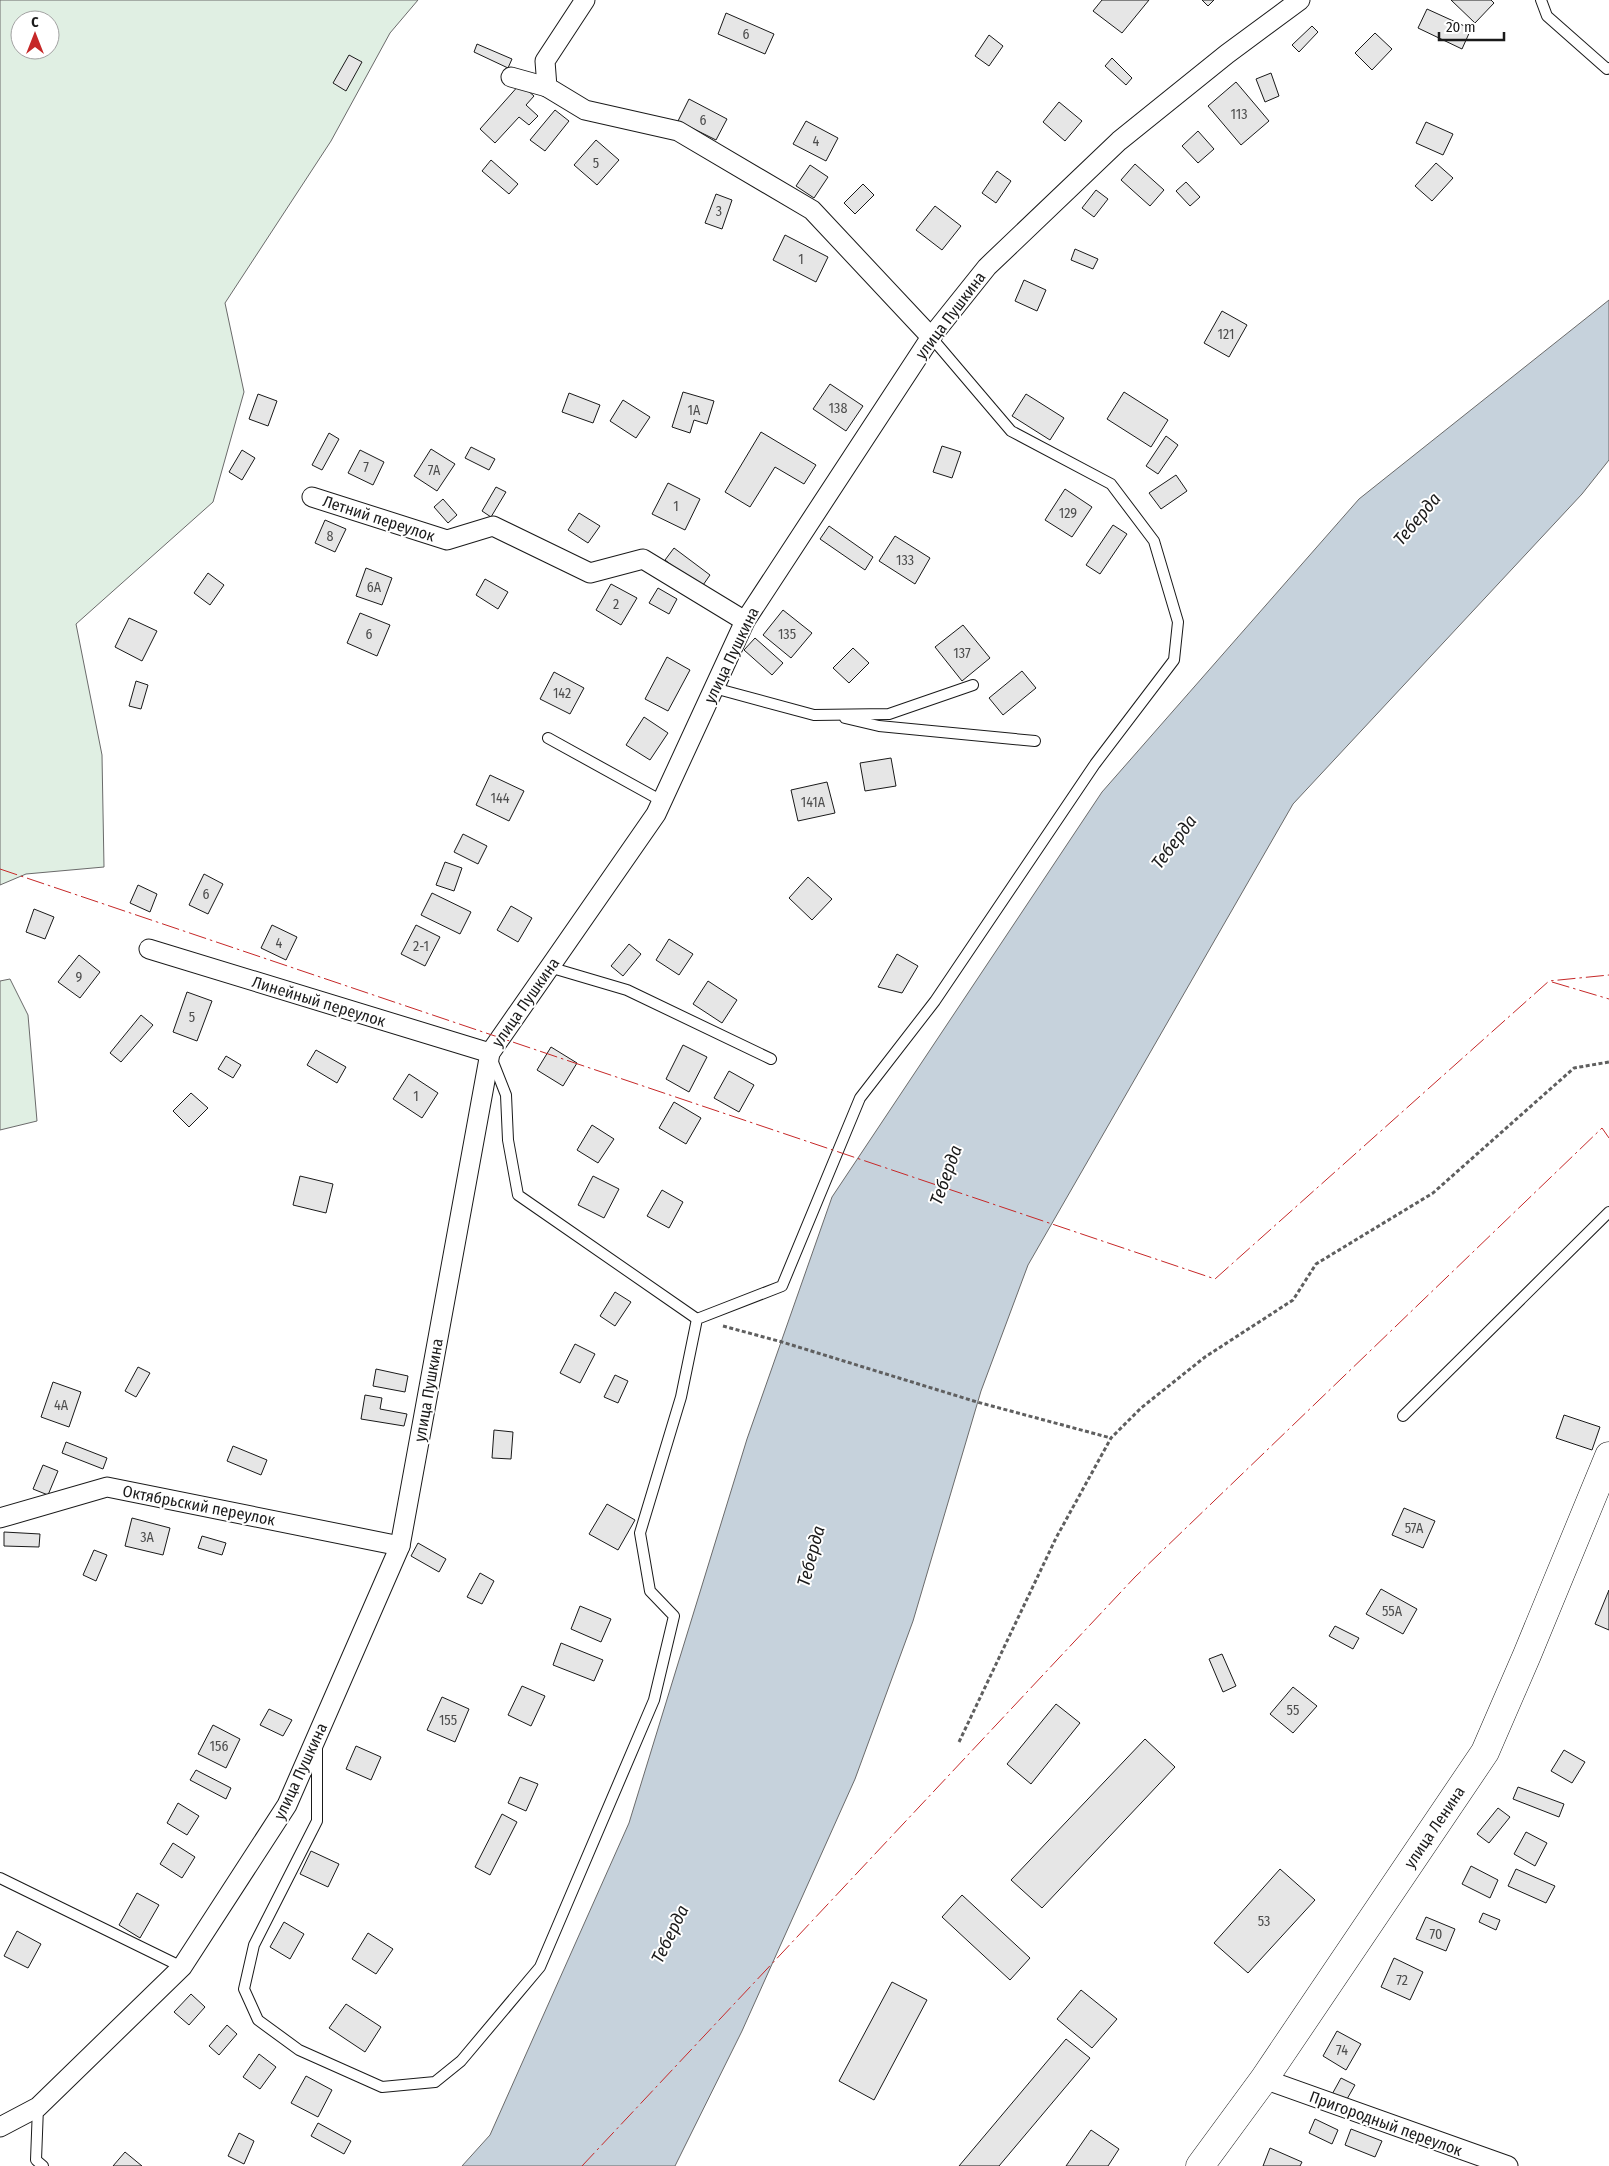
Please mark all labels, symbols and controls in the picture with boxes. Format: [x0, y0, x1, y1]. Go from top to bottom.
north arrow [10, 10, 60, 60]
scale bar [1439, 10, 1504, 42]
text: С [31, 14, 39, 31]
text: 20 m [1446, 18, 1476, 36]
house number: 6 [743, 26, 750, 43]
house number: 113 [1230, 106, 1248, 123]
house number: 6 [700, 112, 707, 129]
house number: 4 [813, 133, 820, 150]
house number: 5 [593, 155, 599, 172]
house number: 3 [716, 203, 722, 220]
house number: 1 [798, 251, 804, 268]
street label: улица Пушкина [911, 268, 990, 363]
house number: 121 [1218, 326, 1234, 343]
house number: 138 [829, 400, 847, 417]
house number: 1А [688, 402, 701, 419]
house number: 7 [363, 459, 369, 476]
house number: 7А [428, 462, 441, 479]
water label: Теберда [1389, 488, 1445, 550]
street label: Летний переулок [320, 491, 438, 546]
house number: 1 [673, 498, 679, 515]
house number: 129 [1059, 505, 1077, 522]
house number: 8 [327, 528, 334, 545]
house number: 133 [896, 552, 914, 569]
house number: 6А [367, 579, 382, 596]
house number: 2 [613, 596, 619, 613]
street label: улица Пушкина [700, 604, 763, 706]
house number: 6 [366, 626, 373, 643]
house number: 135 [778, 626, 796, 643]
house number: 137 [953, 645, 971, 662]
house number: 142 [553, 685, 571, 702]
house number: 144 [490, 790, 510, 807]
house number: 141А [801, 794, 826, 811]
water label: Теберда [1147, 811, 1201, 873]
house number: 6 [203, 886, 210, 903]
house number: 4 [276, 935, 283, 952]
house number: 2-1 [413, 938, 429, 955]
street label: улица Пушкина [488, 954, 563, 1051]
house number: 9 [76, 969, 83, 986]
street label: Линейный переулок [250, 972, 388, 1031]
house number: 5 [189, 1009, 195, 1026]
house number: 1 [413, 1088, 419, 1105]
water label: Теберда [925, 1142, 967, 1208]
street label: улица Пушкина [410, 1337, 447, 1443]
house number: 4А [54, 1397, 69, 1414]
street label: Октябрьский переулок [121, 1481, 277, 1530]
house number: 57А [1405, 1520, 1424, 1537]
water label: Теберда [792, 1523, 830, 1589]
house number: 3А [140, 1529, 154, 1546]
house number: 55А [1382, 1603, 1403, 1620]
house number: 55 [1287, 1702, 1299, 1719]
house number: 155 [439, 1712, 457, 1729]
street label: улица Пушкина [270, 1720, 331, 1823]
house number: 156 [210, 1738, 228, 1755]
street label: улица Ленина [1400, 1783, 1469, 1872]
water label: Теберда [647, 1901, 693, 1967]
house number: 53 [1258, 1913, 1270, 1930]
house number: 70 [1430, 1926, 1442, 1943]
house number: 72 [1396, 1972, 1408, 1989]
house number: 74 [1336, 2042, 1348, 2059]
street label: Пригородный переулок [1307, 2087, 1465, 2160]

